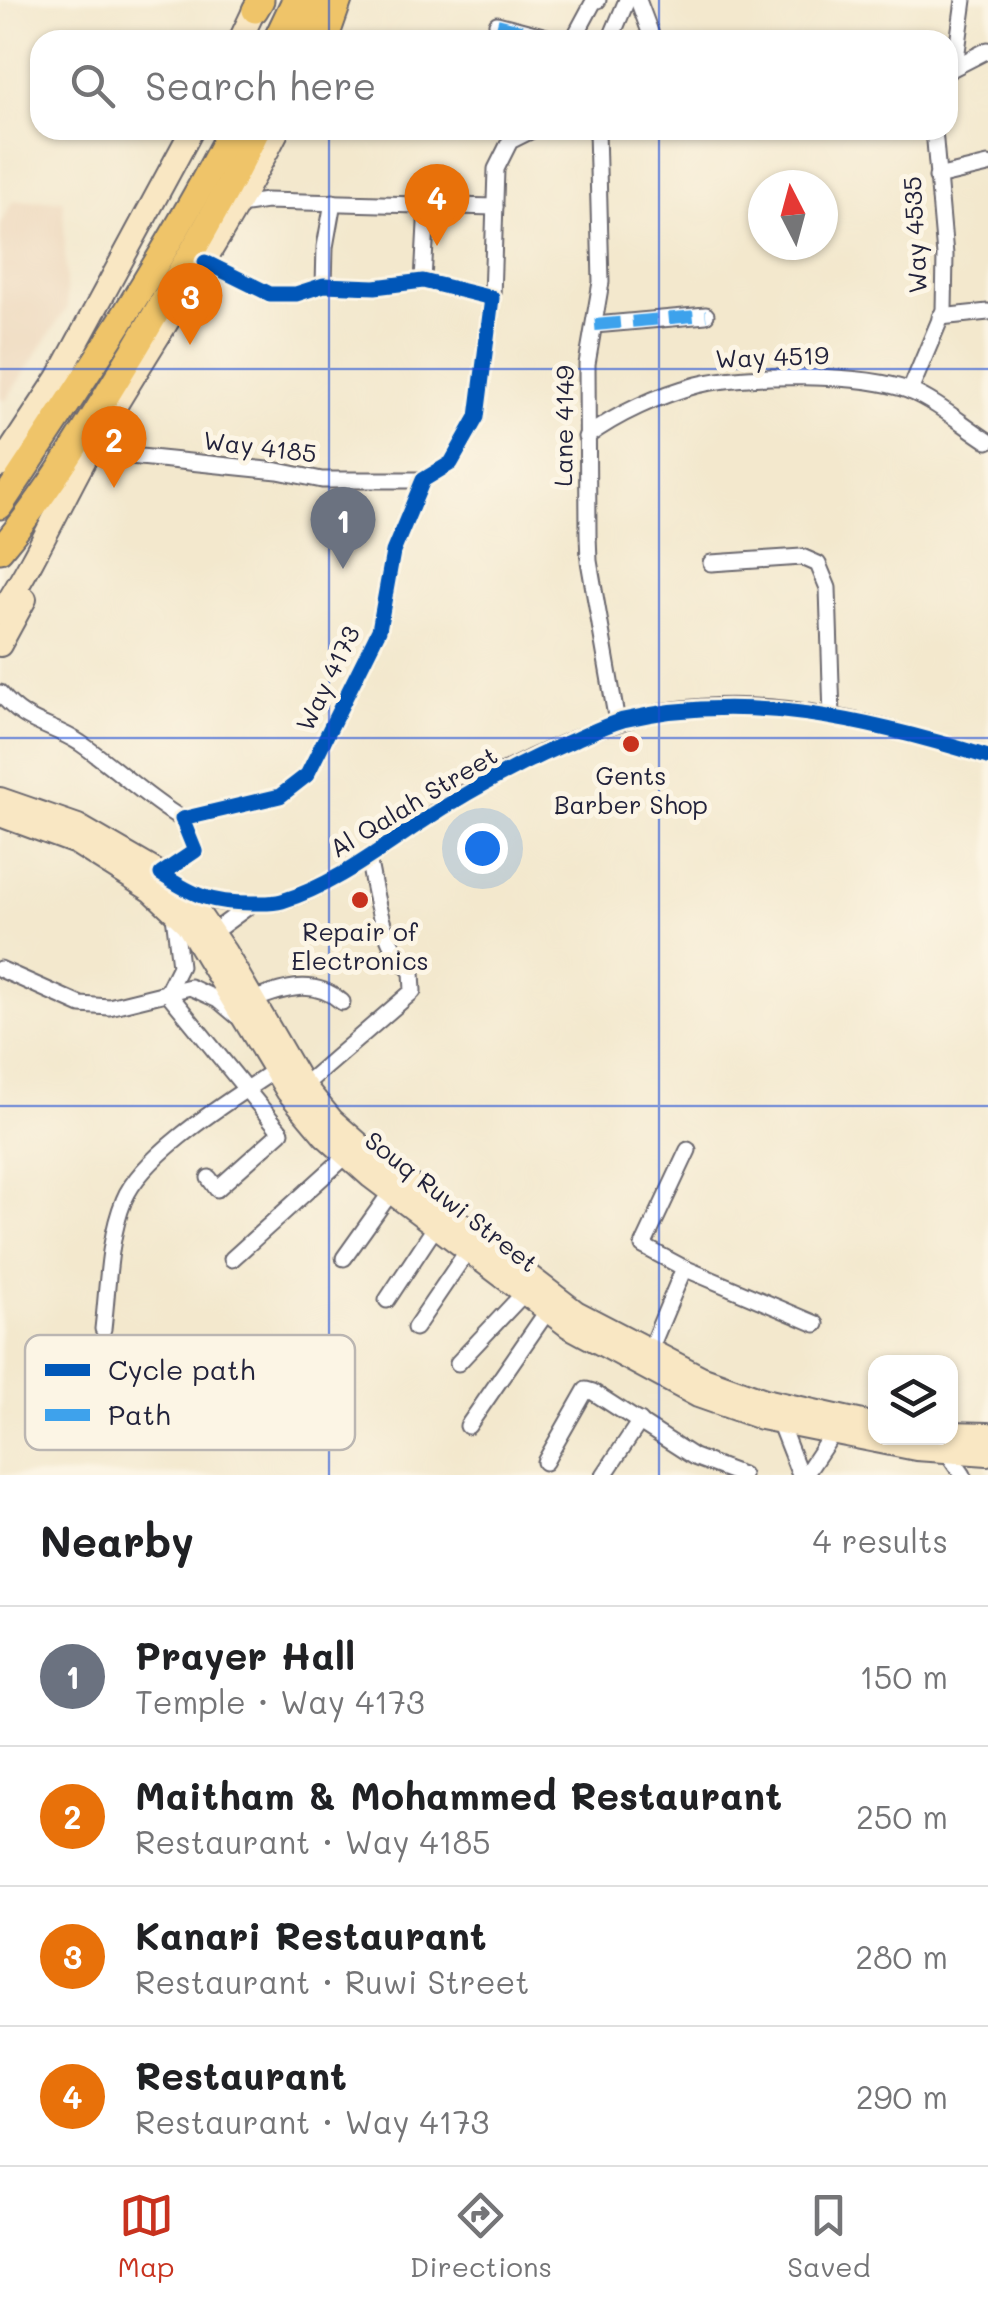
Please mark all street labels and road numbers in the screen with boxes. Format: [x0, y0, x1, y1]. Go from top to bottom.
street label: Way 4535 [895, 176, 934, 294]
street label: Way 4519 [715, 338, 830, 375]
street label: Lane 4149 [546, 365, 580, 487]
street label: Way 4185 [201, 423, 319, 470]
street label: Way 4173 [288, 620, 367, 736]
street label: Al Qalah Street [323, 738, 503, 864]
street label: Souq Ruwi Street [359, 1123, 545, 1279]

